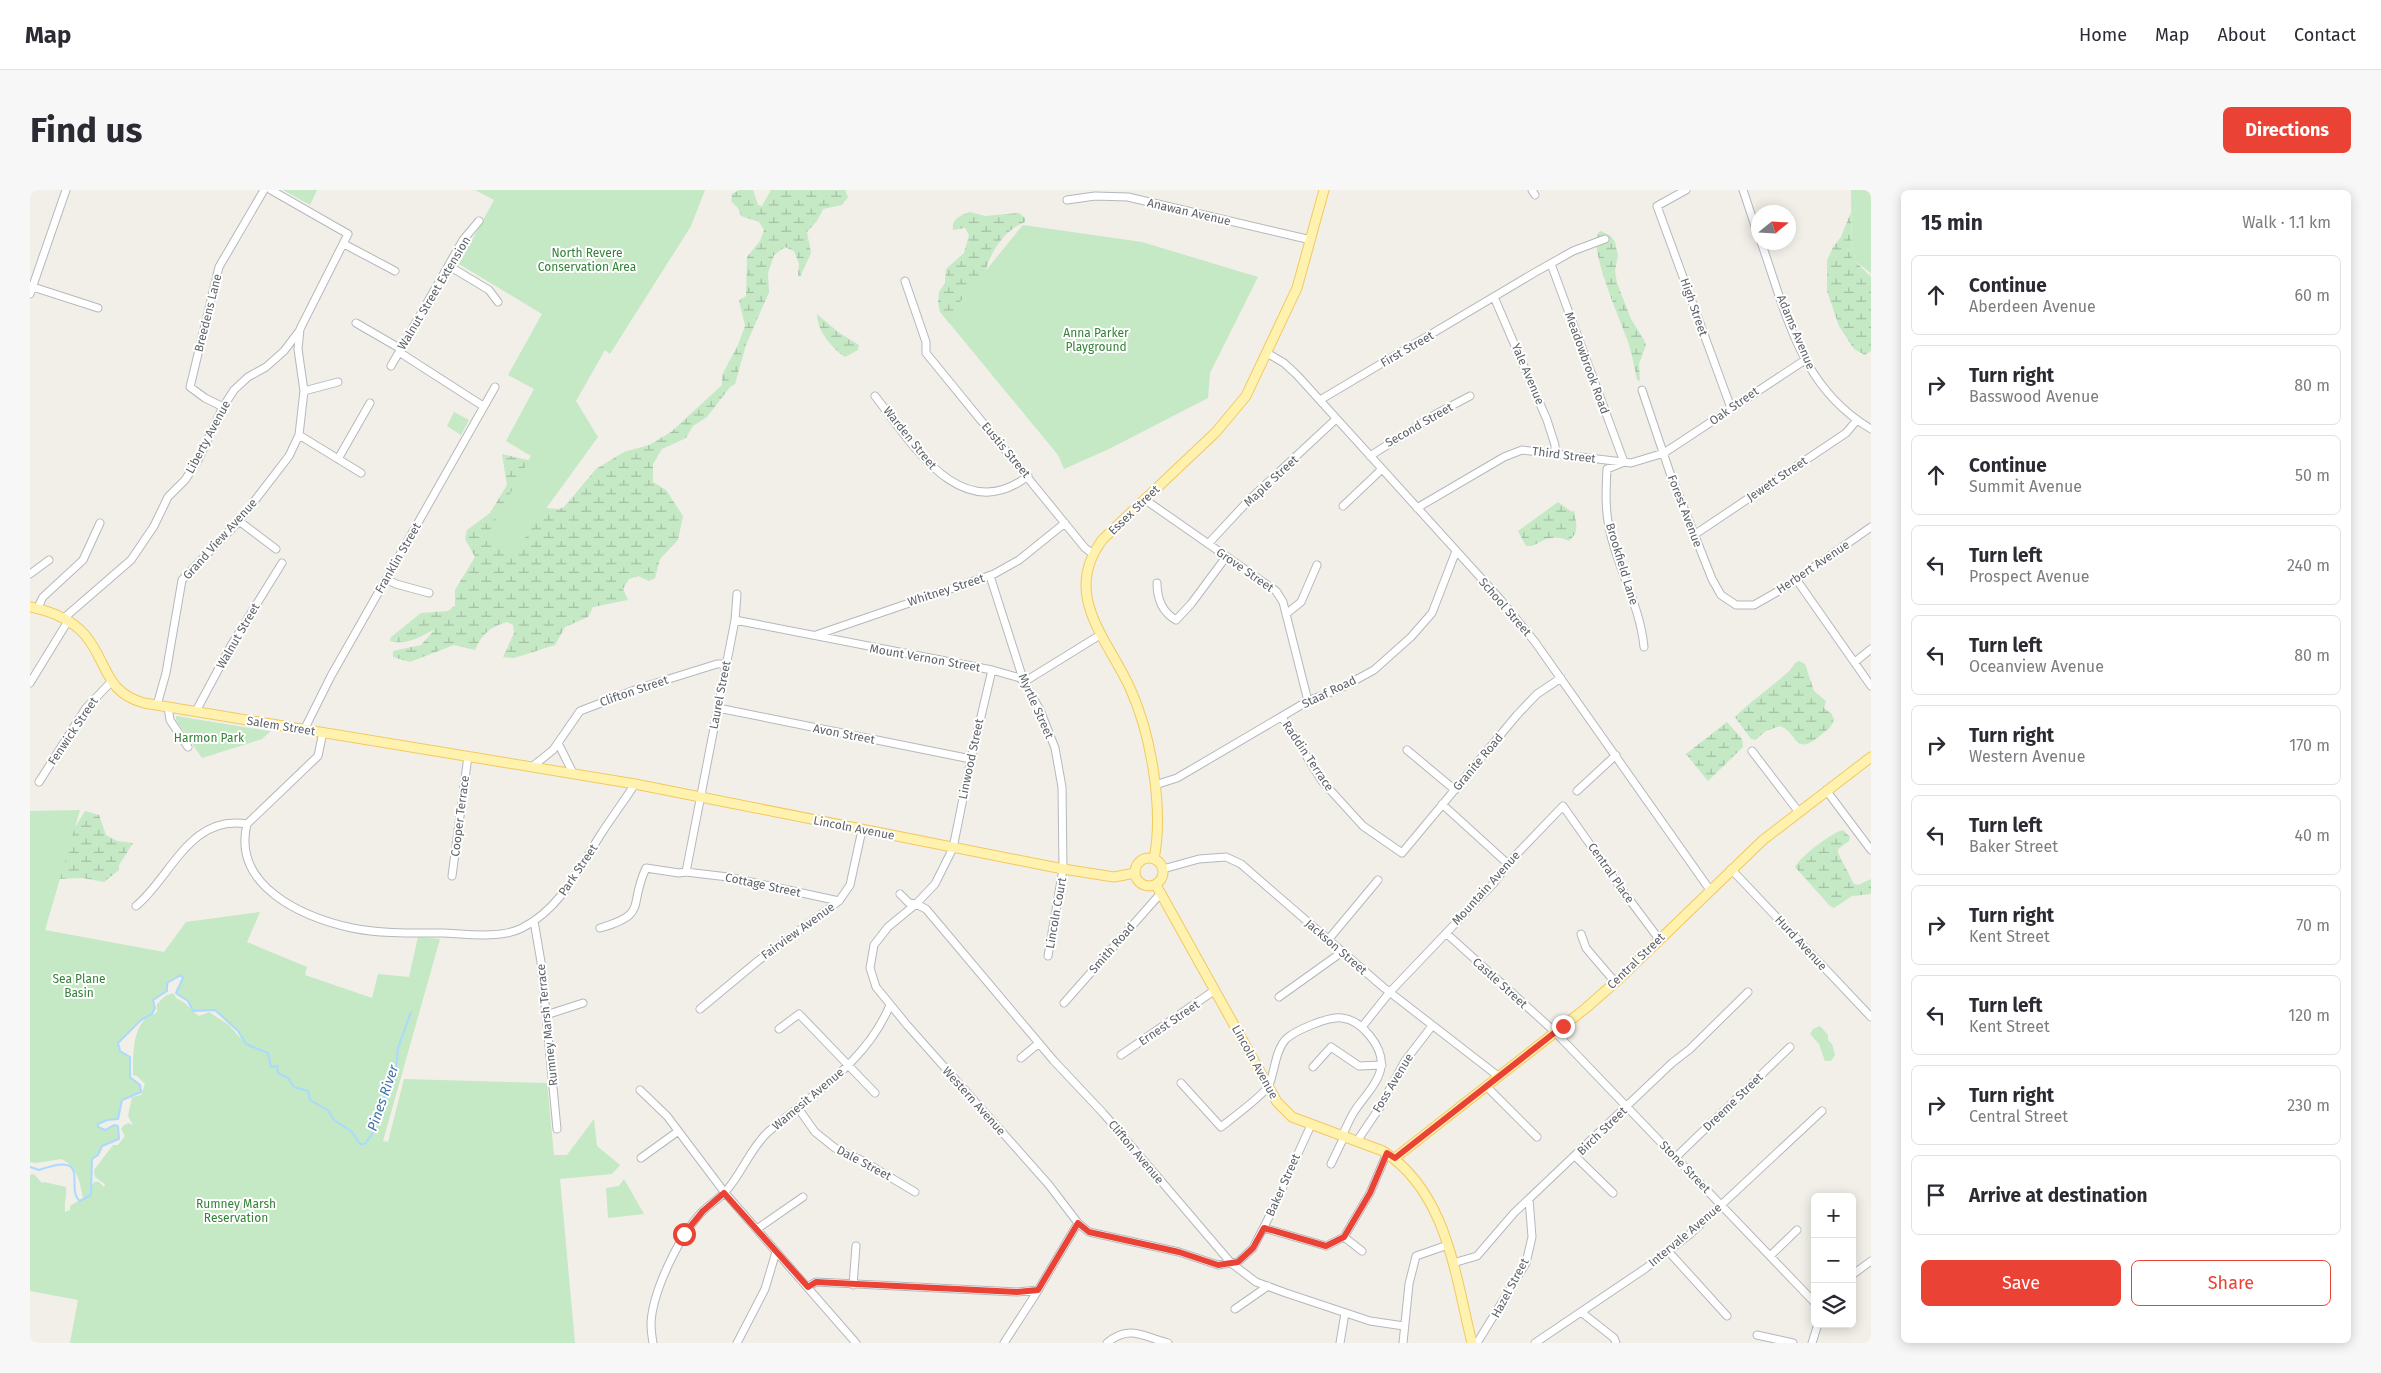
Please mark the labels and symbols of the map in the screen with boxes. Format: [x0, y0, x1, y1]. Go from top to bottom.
street label: Anawan Avenue [1146, 196, 1232, 228]
north arrow [1751, 205, 1796, 250]
street label: Walnut Street Extension [395, 234, 473, 352]
park label: North Revere Conservation Area [538, 246, 636, 274]
street label: Breedens Lane [192, 272, 224, 354]
street label: High Street [1678, 276, 1711, 339]
street label: Adams Avenue [1774, 293, 1818, 371]
street label: Meadowbrook Road [1562, 310, 1612, 416]
park label: Anna Parker Playground [1063, 326, 1129, 354]
street label: First Street [1378, 328, 1437, 370]
street label: Yale Avenue [1509, 341, 1547, 407]
street label: Oak Street [1707, 384, 1762, 428]
street label: Liberty Avenue [183, 398, 233, 476]
street label: Second Street [1383, 400, 1456, 450]
street label: Warden Street [880, 404, 940, 473]
street label: Eustis Street [979, 419, 1034, 481]
street label: Third Street [1531, 444, 1597, 466]
street label: Maple Street [1241, 452, 1301, 510]
street label: Jewett Street [1744, 453, 1810, 504]
street label: Forest Avenue [1665, 473, 1705, 549]
street label: Essex Street [1106, 482, 1163, 538]
street label: Grand View Avenue [180, 496, 260, 582]
street label: Franklin Street [372, 520, 424, 596]
street label: Brookfield Lane [1603, 521, 1641, 607]
street label: Herbert Avenue [1774, 537, 1852, 597]
street label: Grove Street [1214, 545, 1277, 595]
street label: Whitney Street [906, 571, 987, 609]
street label: School Street [1476, 575, 1535, 639]
street label: Walnut Street [214, 600, 263, 671]
street label: Mount Vernon Street [869, 641, 982, 675]
street label: Laurel Street [707, 659, 734, 730]
street label: Myrtle Street [1015, 671, 1057, 741]
street label: Clifton Street [598, 673, 671, 709]
street label: Staaf Road [1300, 673, 1358, 711]
street label: Fenwick Street [45, 694, 101, 768]
street label: Salem Street [246, 714, 317, 738]
street label: Linwood Street [956, 717, 987, 801]
street label: Raddin Terrace [1280, 718, 1336, 794]
street label: Avon Street [812, 721, 877, 747]
park label: Harmon Park [174, 731, 245, 745]
street label: Granite Road [1450, 731, 1506, 793]
street label: Cooper Terrace [448, 775, 472, 857]
street label: Lincoln Avenue [812, 813, 896, 843]
street label: Central Place [1585, 840, 1637, 906]
street label: Park Street [556, 841, 601, 899]
street label: Mountain Avenue [1449, 848, 1523, 928]
street label: Cottage Street [724, 870, 803, 900]
street label: Lincoln Court [1043, 876, 1069, 950]
street label: Fairview Avenue [759, 900, 837, 962]
street label: Hurd Avenue [1772, 913, 1830, 973]
street label: Jackson Street [1302, 916, 1370, 978]
street label: Smith Road [1086, 920, 1138, 976]
street label: Central Street [1604, 930, 1668, 992]
street label: Castle Street [1470, 955, 1531, 1012]
street label: Rumney Marsh Terrace [534, 963, 560, 1087]
park label: Sea Plane Basin [52, 972, 106, 1000]
street label: Ernest Street [1136, 997, 1203, 1048]
route end [1552, 1015, 1575, 1038]
street label: Lincoln Avenue [1229, 1023, 1281, 1101]
street label: Foss Avenue [1370, 1051, 1416, 1115]
water label: Pines River [364, 1062, 402, 1133]
street label: Western Avenue [940, 1064, 1008, 1138]
street label: Wamesit Avenue [769, 1065, 847, 1133]
street label: Dreeme Street [1700, 1070, 1766, 1134]
street label: Birch Street [1574, 1103, 1630, 1158]
street label: Clifton Avenue [1105, 1117, 1167, 1187]
street label: Stone Street [1657, 1138, 1714, 1196]
street label: Dale Street [834, 1143, 894, 1184]
street label: Baker Street [1263, 1151, 1303, 1218]
park label: Rumney Marsh Reservation [196, 1197, 276, 1225]
street label: Intervale Avenue [1646, 1200, 1724, 1270]
route start [673, 1223, 696, 1246]
street label: Hazel Street [1488, 1255, 1532, 1320]

